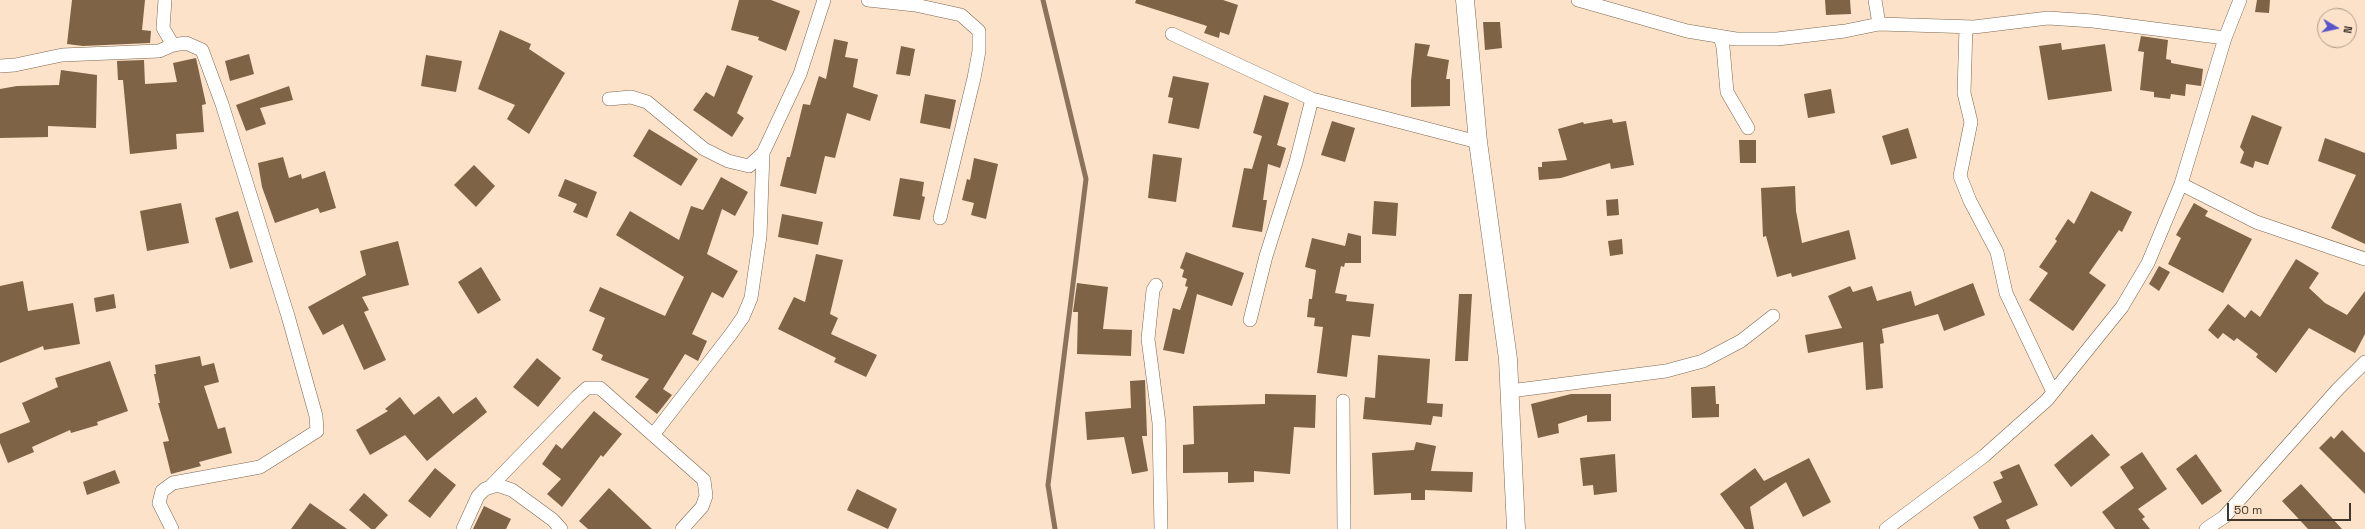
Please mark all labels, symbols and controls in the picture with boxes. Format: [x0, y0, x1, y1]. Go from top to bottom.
north arrow [2317, 8, 2357, 48]
text: N [2340, 25, 2355, 34]
scale bar [2229, 495, 2353, 521]
text: 50 m [2234, 502, 2262, 518]

